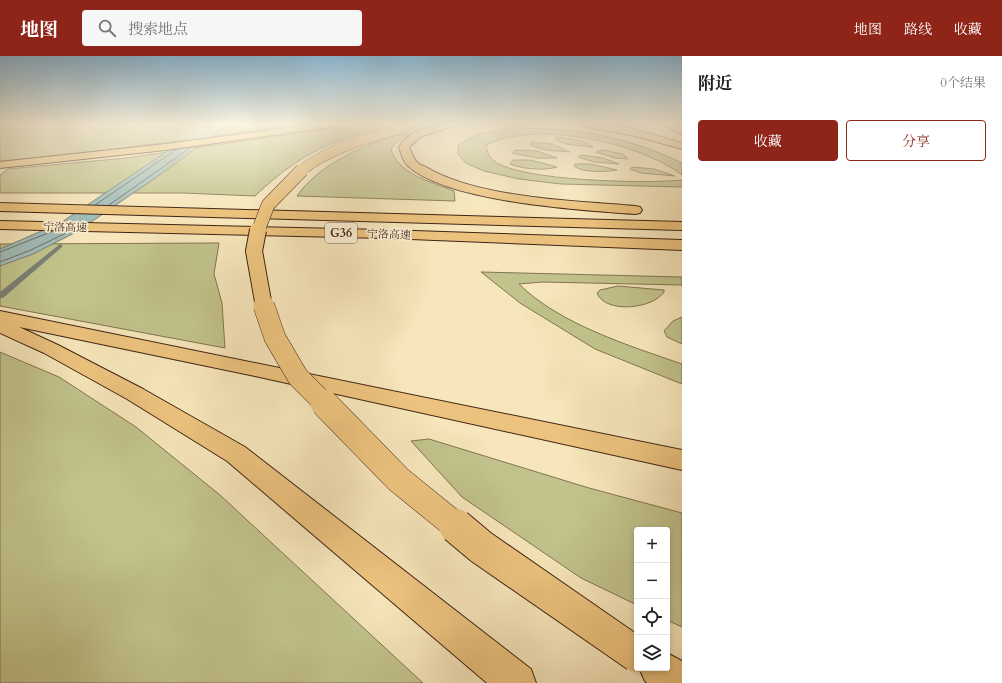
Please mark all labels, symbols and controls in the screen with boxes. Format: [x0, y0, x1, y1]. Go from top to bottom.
search box [82, 10, 362, 46]
text: 地图 [20, 17, 58, 43]
icon: search [96, 17, 118, 39]
text: 搜索地点 [128, 19, 188, 39]
text: 地图 [854, 20, 882, 39]
text: 路线 [904, 20, 932, 39]
text: 收藏 [954, 20, 982, 39]
text: 附近 [698, 72, 732, 95]
text: 0个结果 [940, 74, 986, 92]
button: 收藏 [698, 120, 838, 161]
button: 分享 [846, 120, 986, 161]
street label: 宁洛高速 [43, 220, 87, 235]
road number: G36 [325, 223, 357, 243]
street label: 宁洛高速 [367, 226, 411, 243]
map controls [634, 527, 670, 671]
button: + [634, 527, 670, 563]
button: − [634, 563, 670, 599]
button: locate [634, 599, 670, 635]
button: layers [634, 635, 670, 671]

